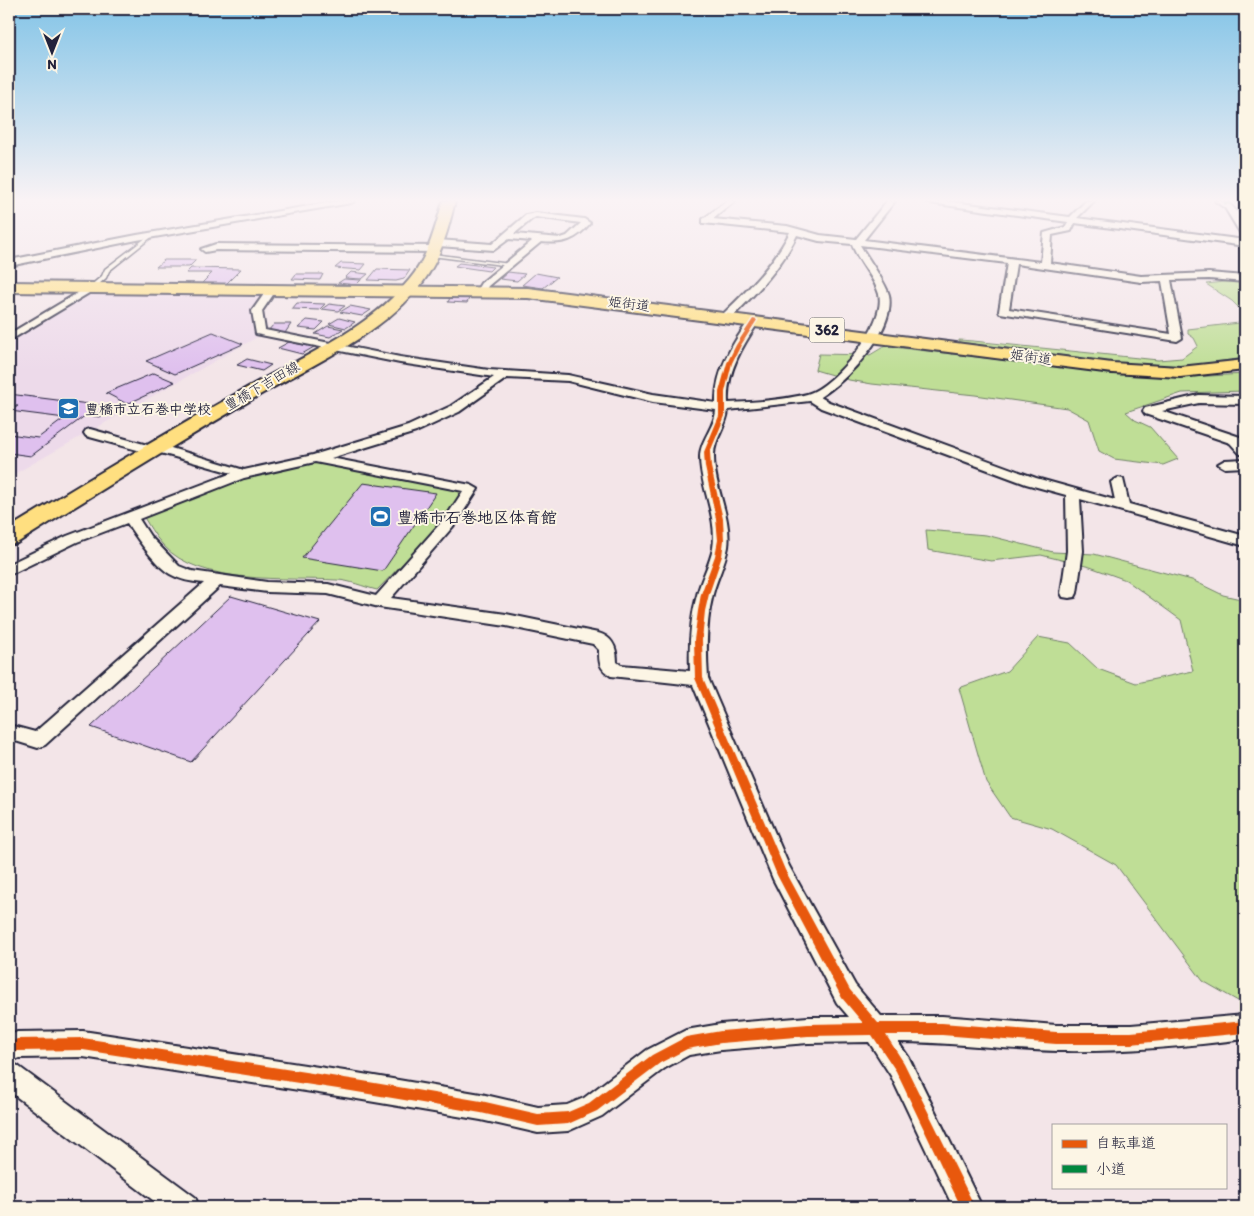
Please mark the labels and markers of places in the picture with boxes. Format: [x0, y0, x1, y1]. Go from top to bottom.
school or university icon: 豊橋市立石巻中学校 [57, 397, 81, 421]
place label: 豊橋市立石巻中学校 [85, 401, 211, 418]
sports icon: 豊橋市石巻地区体育館 [369, 505, 393, 529]
place label: 豊橋市石巻地区体育館 [397, 508, 557, 527]

